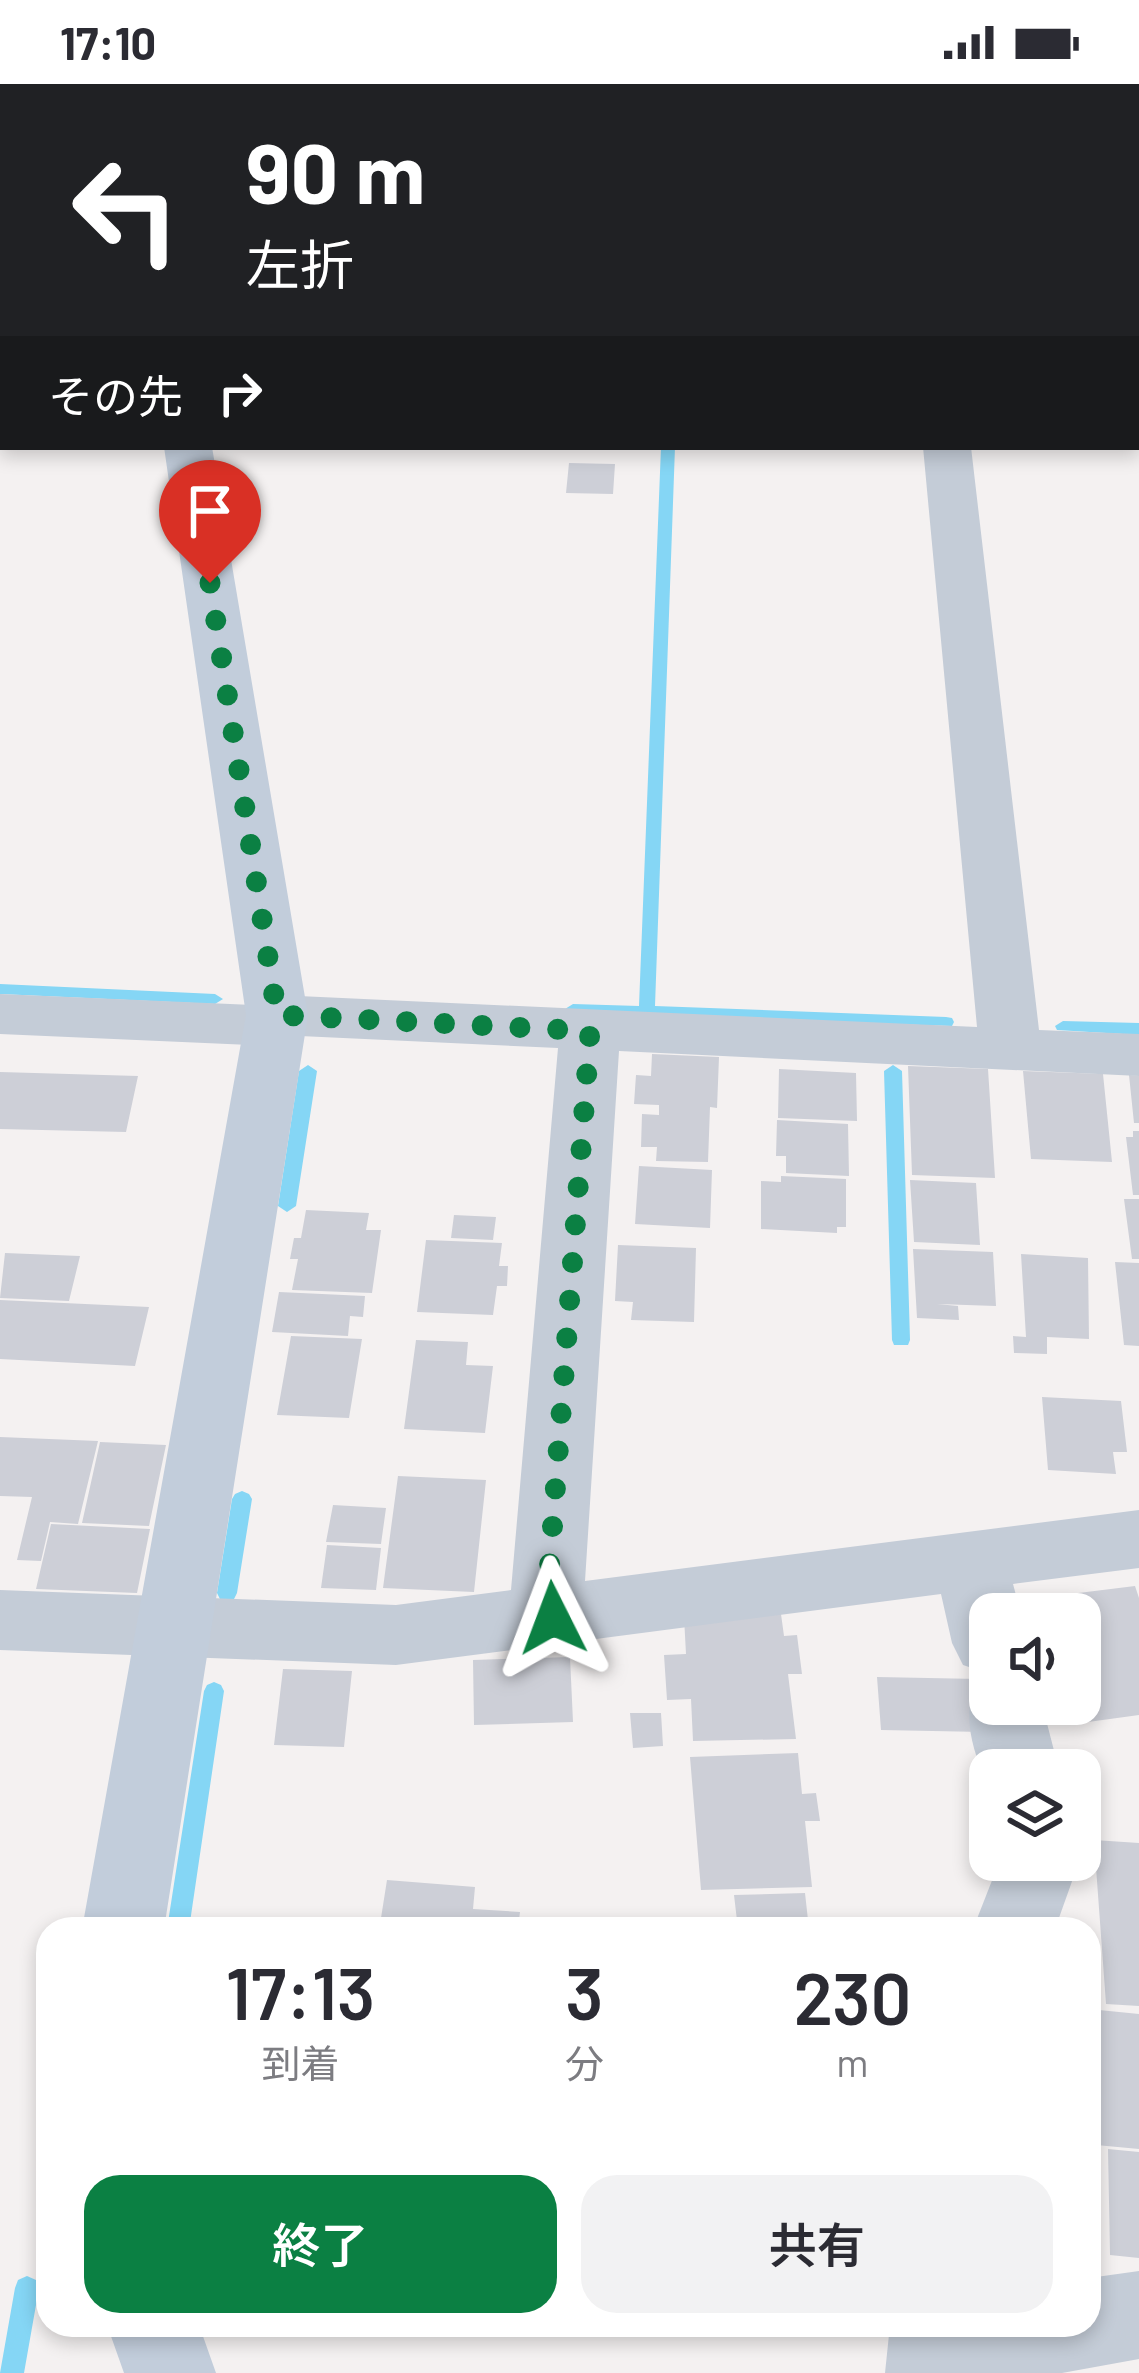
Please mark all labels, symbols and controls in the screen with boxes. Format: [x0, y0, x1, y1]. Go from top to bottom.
text: 17:10 [60, 15, 156, 69]
text: 90 m [246, 120, 425, 221]
icon: left [48, 132, 204, 288]
text: 左折 [246, 231, 354, 296]
icon: right [207, 360, 273, 426]
text: その先 [48, 368, 183, 422]
pin [159, 460, 261, 583]
icon: arrive [177, 478, 243, 544]
position arrow [490, 1555, 616, 1681]
map controls [969, 1593, 1101, 1881]
button: sound [969, 1593, 1101, 1725]
button: layers [969, 1749, 1101, 1881]
text: 17:13 [226, 1948, 375, 2034]
text: 3 [565, 1948, 603, 2034]
text: 230 [793, 1953, 911, 2039]
text: m [836, 2038, 869, 2085]
text: 到着 [261, 2039, 339, 2086]
text: 分 [565, 2039, 604, 2086]
button: 終了 [84, 2175, 557, 2313]
button: 共有 [581, 2175, 1053, 2313]

